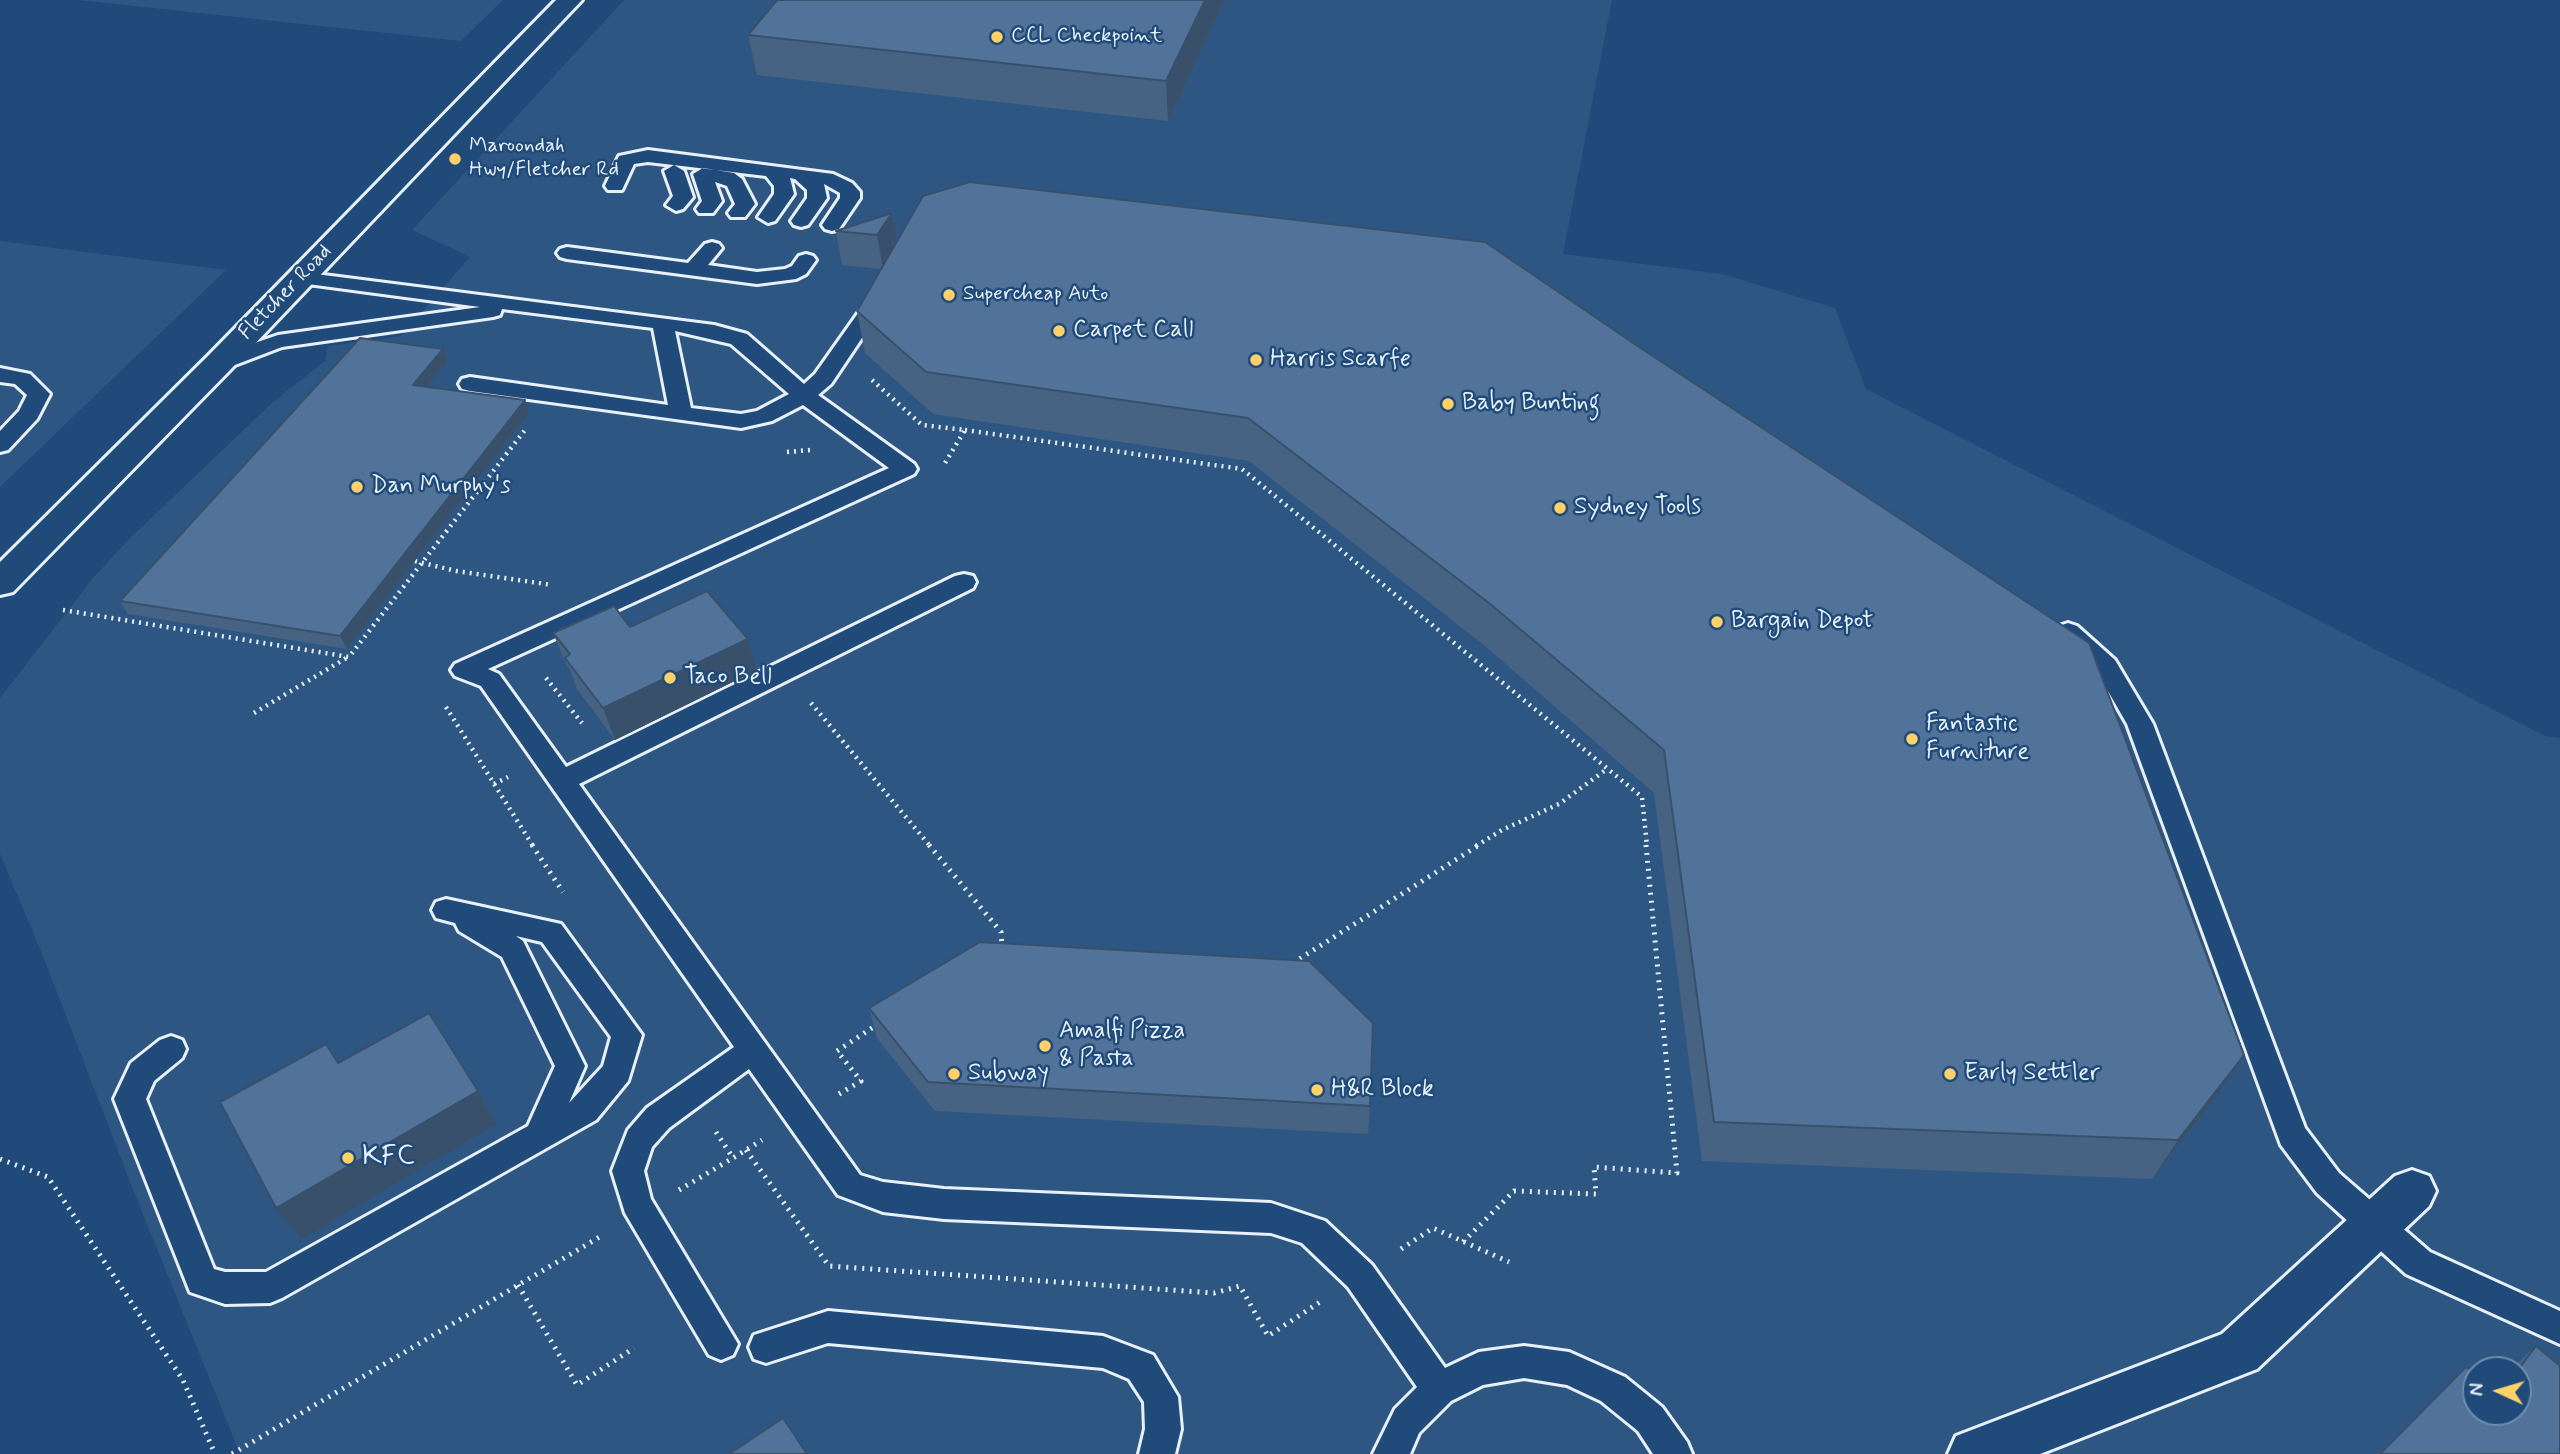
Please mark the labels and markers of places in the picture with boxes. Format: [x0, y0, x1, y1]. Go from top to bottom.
place label: CCL Checkpoint [1011, 24, 1162, 50]
marker: CCL Checkpoint [989, 29, 1005, 45]
place label: Maroondah Hwy/Fletcher Rd [469, 134, 619, 184]
marker: Maroondah Hwy/Fletcher Rd [447, 151, 463, 167]
place label: Supercheap Auto [963, 282, 1108, 308]
marker: Supercheap Auto [941, 287, 957, 303]
place label: Carpet Call [1073, 317, 1193, 345]
marker: Carpet Call [1051, 323, 1067, 339]
place label: Harris Scarfe [1270, 346, 1411, 374]
marker: Harris Scarfe [1248, 352, 1264, 368]
place label: Baby Bunting [1462, 390, 1600, 418]
marker: Baby Bunting [1440, 396, 1456, 412]
place label: Dan Murphy's [371, 473, 511, 501]
marker: Dan Murphy's [349, 479, 365, 495]
place label: Sydney Tools [1574, 494, 1701, 522]
marker: Sydney Tools [1552, 500, 1568, 516]
place label: Bargain Depot [1731, 608, 1873, 636]
marker: Bargain Depot [1709, 614, 1725, 630]
place label: Taco Bell [684, 664, 772, 692]
marker: Taco Bell [662, 670, 678, 686]
place label: Fantastic Furniture [1926, 711, 2029, 767]
marker: Fantastic Furniture [1904, 731, 1920, 747]
place label: Amalfi Pizza & Pasta [1059, 1018, 1185, 1074]
marker: Amalfi Pizza & Pasta [1037, 1038, 1053, 1054]
place label: Subway [968, 1060, 1049, 1088]
place label: Early Settler [1964, 1060, 2100, 1088]
marker: Subway [946, 1066, 962, 1082]
marker: Early Settler [1942, 1066, 1958, 1082]
place label: H&R Block [1331, 1076, 1434, 1104]
marker: H&R Block [1309, 1082, 1325, 1098]
place label: KFC [362, 1141, 415, 1175]
marker: KFC [340, 1150, 356, 1166]

